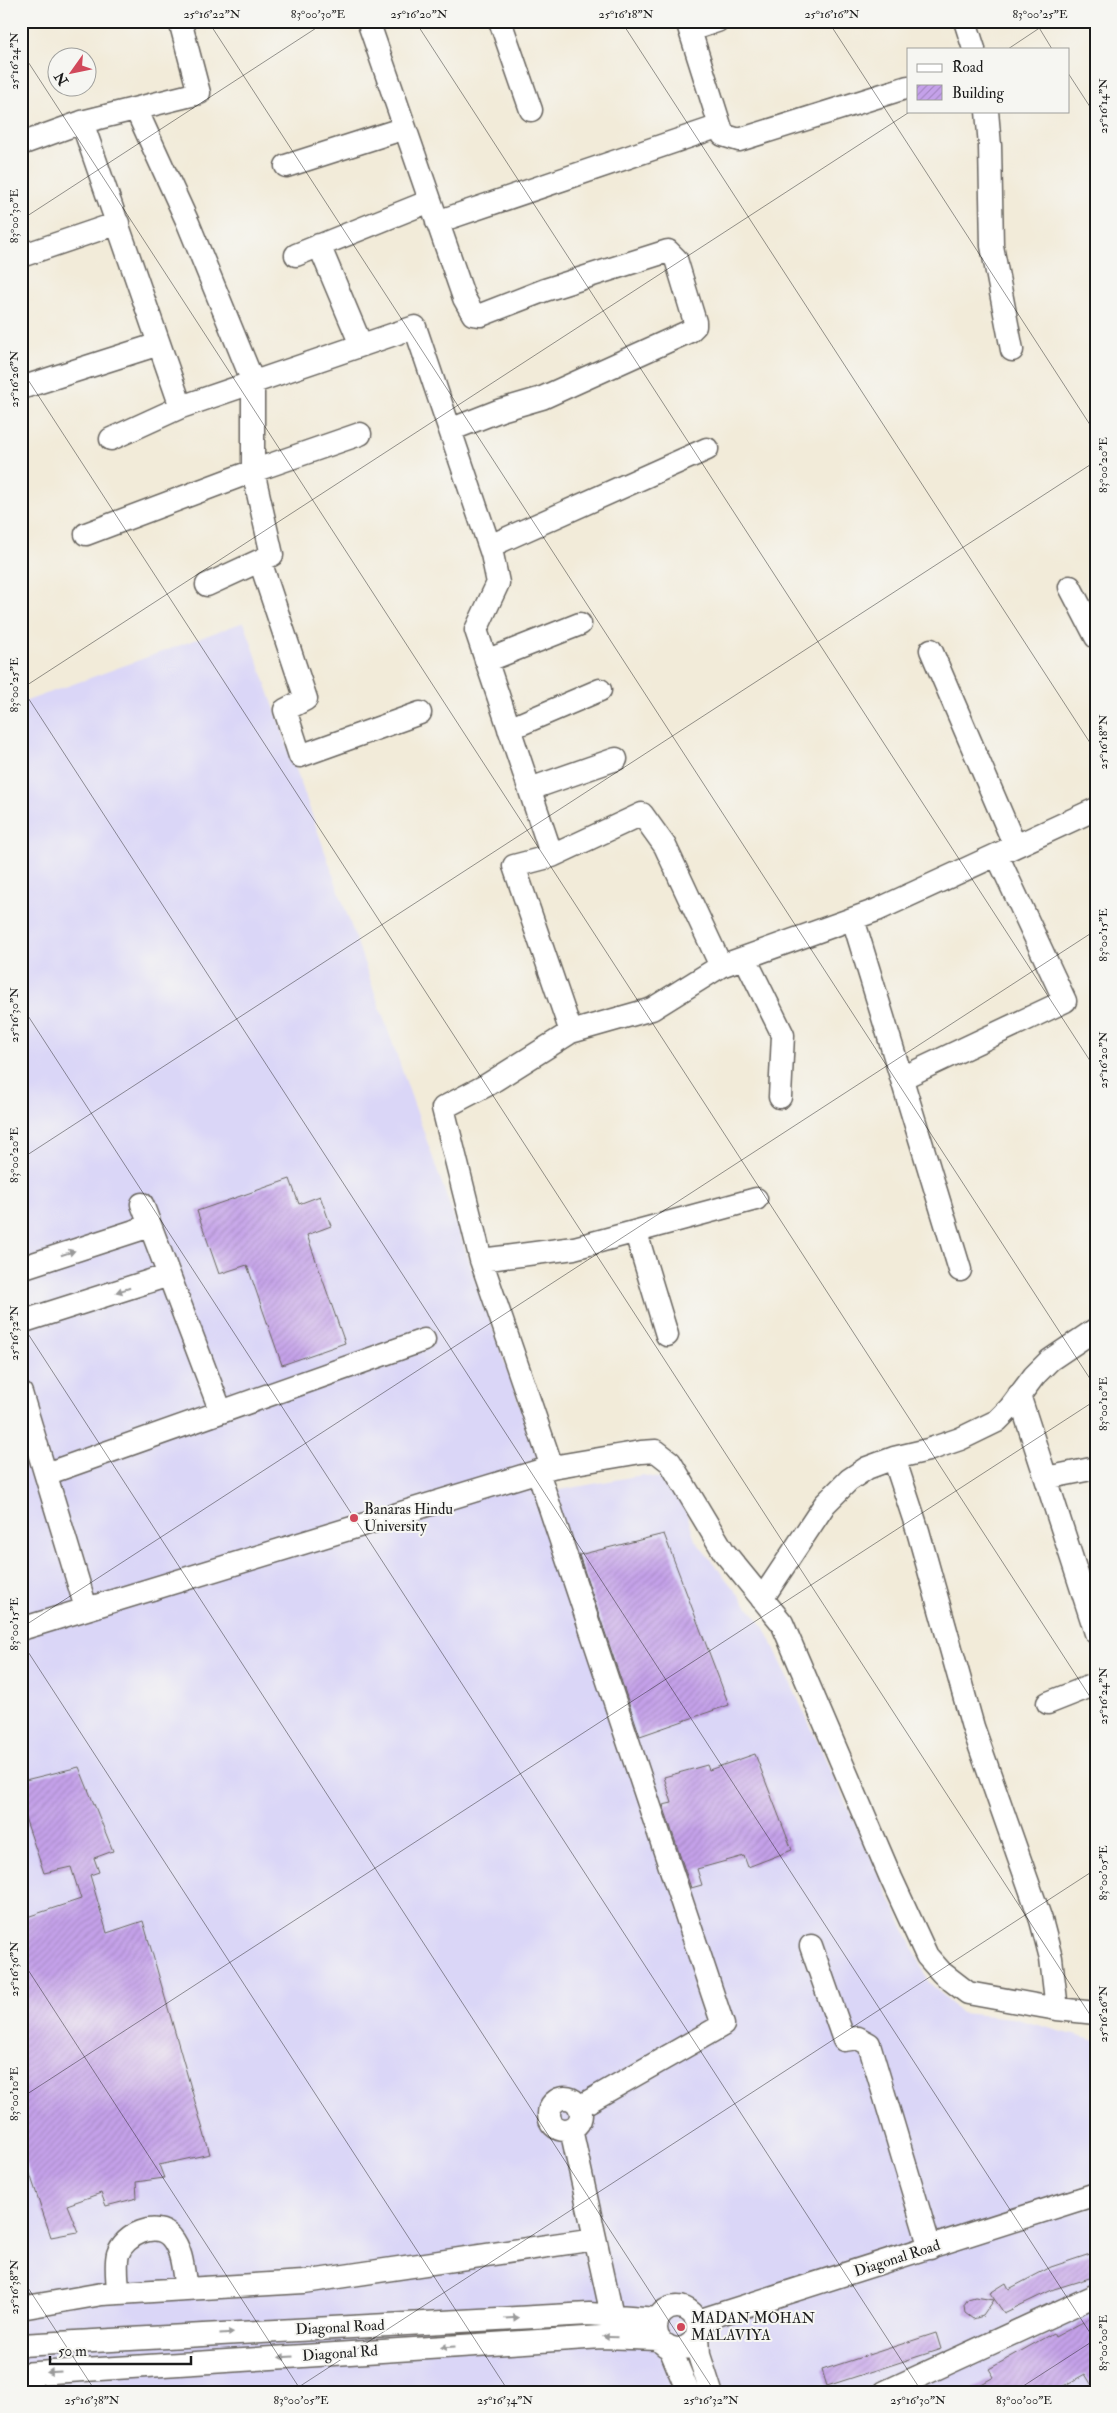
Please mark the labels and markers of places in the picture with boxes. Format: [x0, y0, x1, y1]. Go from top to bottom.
place label: Banaras Hindu University [364, 1500, 453, 1536]
marker: Banaras Hindu University [348, 1512, 360, 1524]
place label: MADAN MOHAN MALAVIYA [691, 2309, 815, 2345]
marker: MADAN MOHAN MALAVIYA [675, 2321, 687, 2333]

